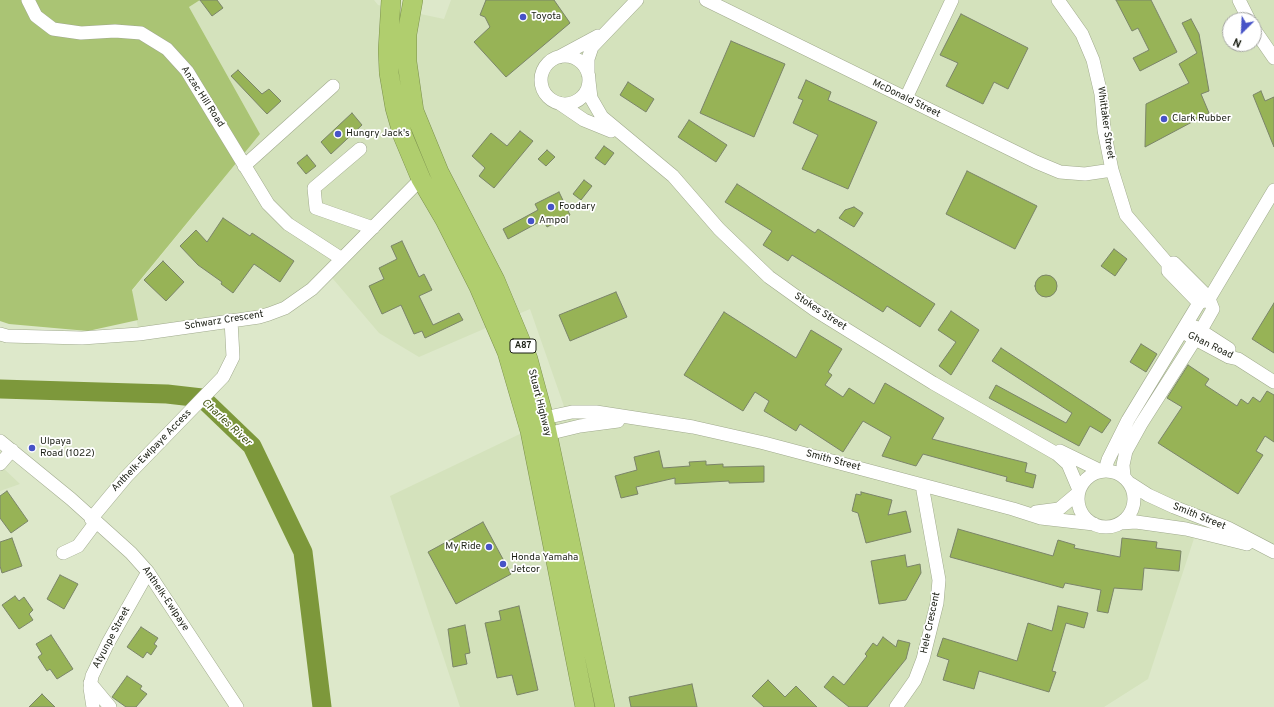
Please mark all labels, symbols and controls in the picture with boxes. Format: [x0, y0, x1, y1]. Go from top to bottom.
place label: Toyota [531, 11, 561, 23]
marker: Toyota [518, 12, 528, 22]
north arrow [1222, 12, 1262, 52]
text: N [1231, 34, 1244, 50]
street label: Anzac Hill Road [178, 64, 226, 130]
street label: McDonald Street [870, 77, 942, 121]
street label: Whittaker Street [1094, 86, 1116, 160]
place label: Clark Rubber [1172, 113, 1231, 125]
marker: Clark Rubber [1159, 114, 1169, 124]
place label: Hungry Jack's [346, 128, 410, 140]
marker: Hungry Jack's [333, 129, 343, 139]
place label: Foodary [559, 201, 596, 213]
marker: Foodary [546, 202, 556, 212]
place label: Ampol [539, 215, 568, 227]
marker: Ampol [526, 216, 536, 226]
street label: Stokes Street [792, 291, 848, 333]
street label: Schwarz Crescent [184, 309, 264, 333]
street label: Ghan Road [1185, 330, 1235, 362]
road number: A87 [510, 339, 536, 353]
street label: Stuart Highway [525, 368, 553, 438]
water label: Charles River [198, 397, 254, 449]
street label: Anthelk-Ewlpaye Access [110, 407, 194, 495]
place label: Ulpaya Road (1022) [40, 436, 95, 460]
marker: Ulpaya Road (1022) [27, 443, 37, 453]
street label: Smith Street [804, 448, 862, 474]
street label: Smith Street [1171, 501, 1227, 533]
place label: My Ride [445, 541, 481, 553]
marker: My Ride [484, 542, 494, 552]
place label: Honda Yamaha Jetcor [511, 552, 578, 576]
marker: Honda Yamaha Jetcor [498, 559, 508, 569]
street label: Anthelk-Ewlpaye [139, 564, 191, 634]
street label: Hele Crescent [919, 591, 943, 655]
street label: Atyunpe Street [91, 605, 133, 671]

